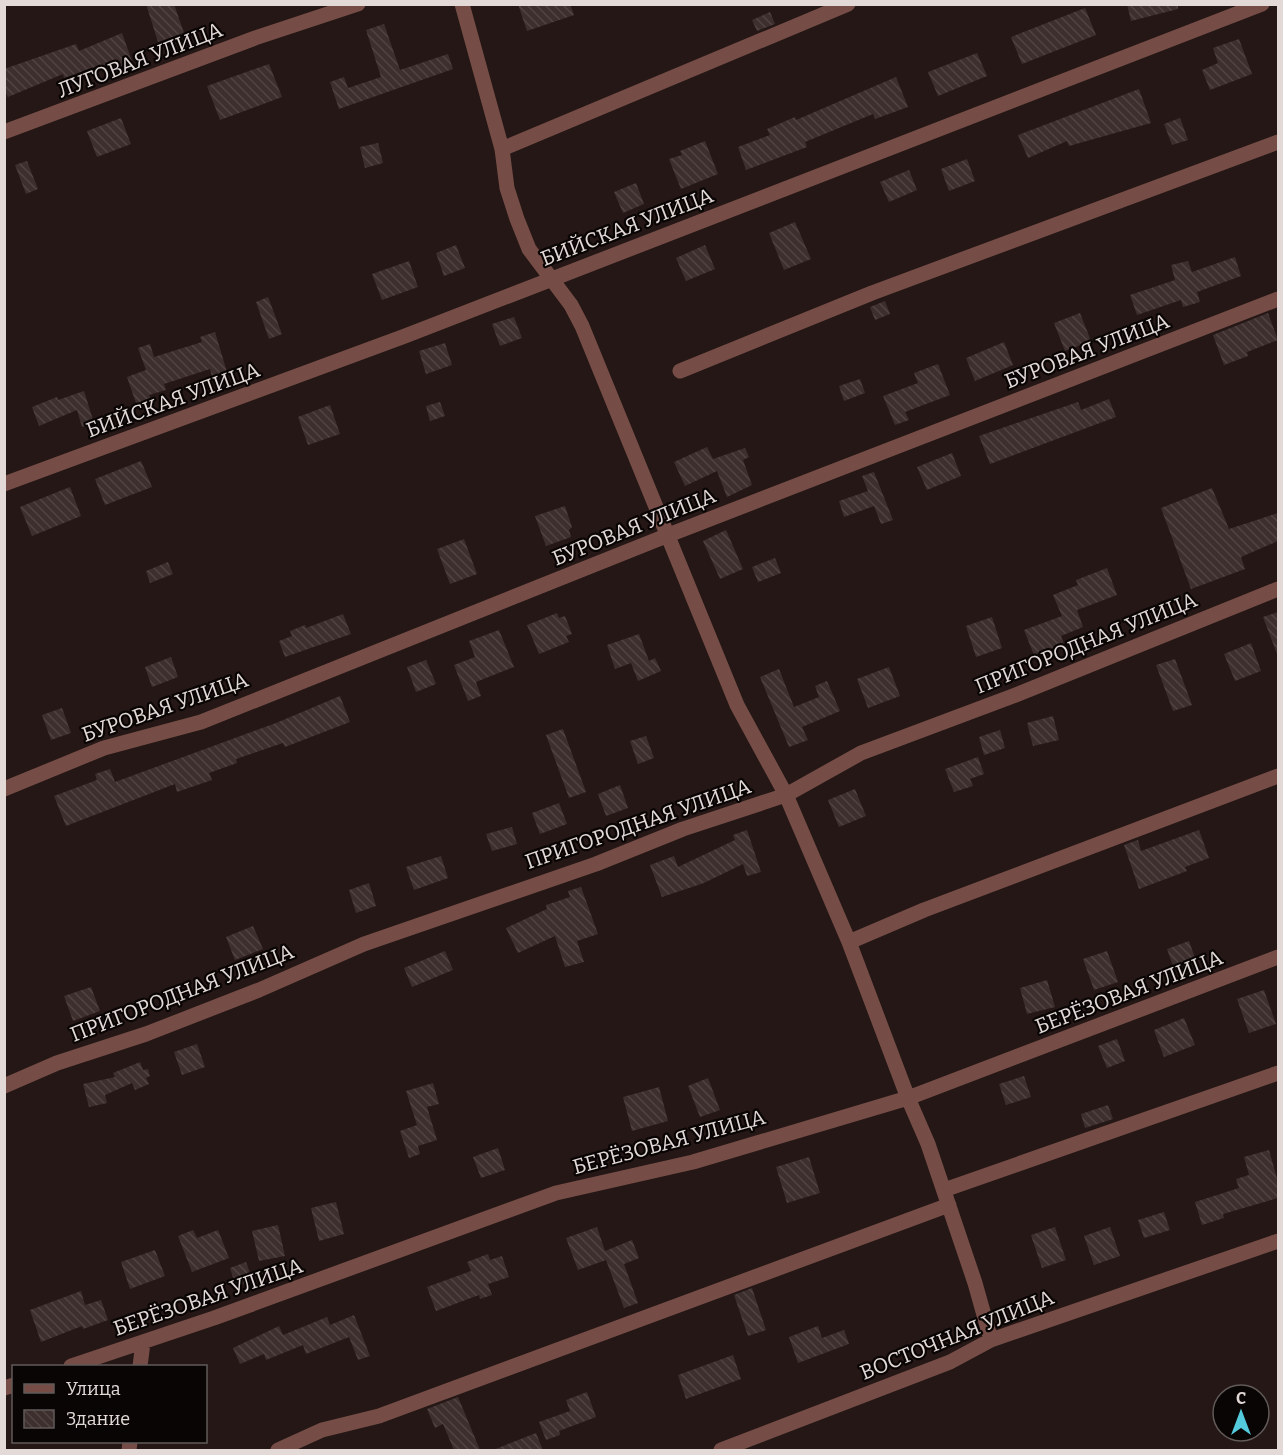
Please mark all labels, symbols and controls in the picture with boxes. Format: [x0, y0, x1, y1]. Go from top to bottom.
street label: ЛУГОВАЯ УЛИЦА [54, 17, 226, 103]
street label: БИЙСКАЯ УЛИЦА [537, 182, 717, 272]
street label: БУРОВАЯ УЛИЦА [1001, 308, 1173, 394]
street label: БИЙСКАЯ УЛИЦА [83, 357, 263, 443]
street label: БУРОВАЯ УЛИЦА [548, 482, 720, 572]
street label: ПРИГОРОДНАЯ УЛИЦА [971, 586, 1201, 699]
street label: БУРОВАЯ УЛИЦА [78, 666, 252, 748]
street label: ПРИГОРОДНАЯ УЛИЦА [522, 773, 754, 875]
street label: ПРИГОРОДНАЯ УЛИЦА [67, 938, 297, 1048]
street label: БЕРЁЗОВАЯ УЛИЦА [1032, 944, 1226, 1040]
street label: БЕРЁЗОВАЯ УЛИЦА [570, 1104, 768, 1180]
street label: БЕРЁЗОВАЯ УЛИЦА [110, 1252, 306, 1342]
street label: ВОСТОЧНАЯ УЛИЦА [856, 1284, 1058, 1386]
legend [12, 1365, 207, 1443]
text: Улица [66, 1378, 121, 1400]
north arrow [1211, 1383, 1271, 1443]
text: С [1236, 1389, 1246, 1408]
text: Здание [66, 1408, 130, 1430]

